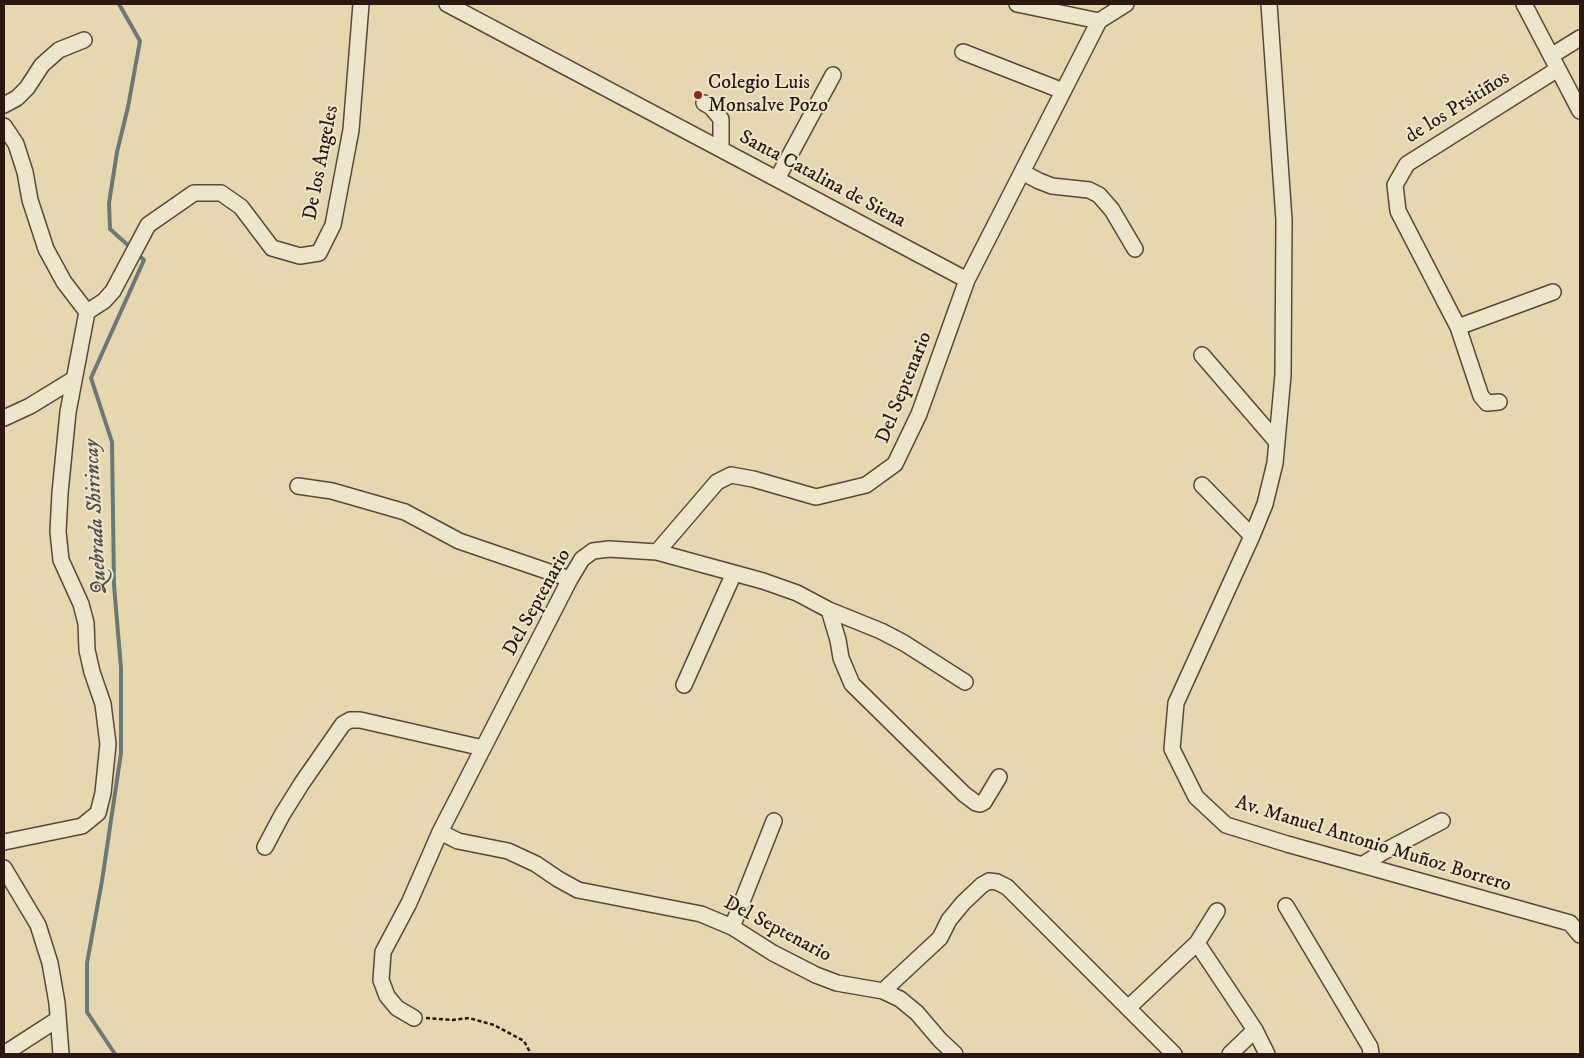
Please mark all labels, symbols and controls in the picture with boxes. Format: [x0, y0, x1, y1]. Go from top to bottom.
street label: de los Prsitiños [1401, 66, 1515, 150]
place label: Colegio Luis Monsalve Pozo [708, 72, 828, 119]
marker: Colegio Luis Monsalve Pozo [692, 89, 704, 101]
street label: De los Angeles [299, 104, 345, 222]
street label: Santa Catalina de Siena [735, 126, 909, 234]
street label: Del Septenario [872, 329, 938, 447]
water label: Quebrada Shirincay [80, 439, 114, 595]
street label: Del Septenario [499, 545, 577, 661]
street label: Av. Manuel Antonio Muñoz Borrero [1232, 792, 1514, 898]
street label: Del Septenario [719, 892, 835, 968]

